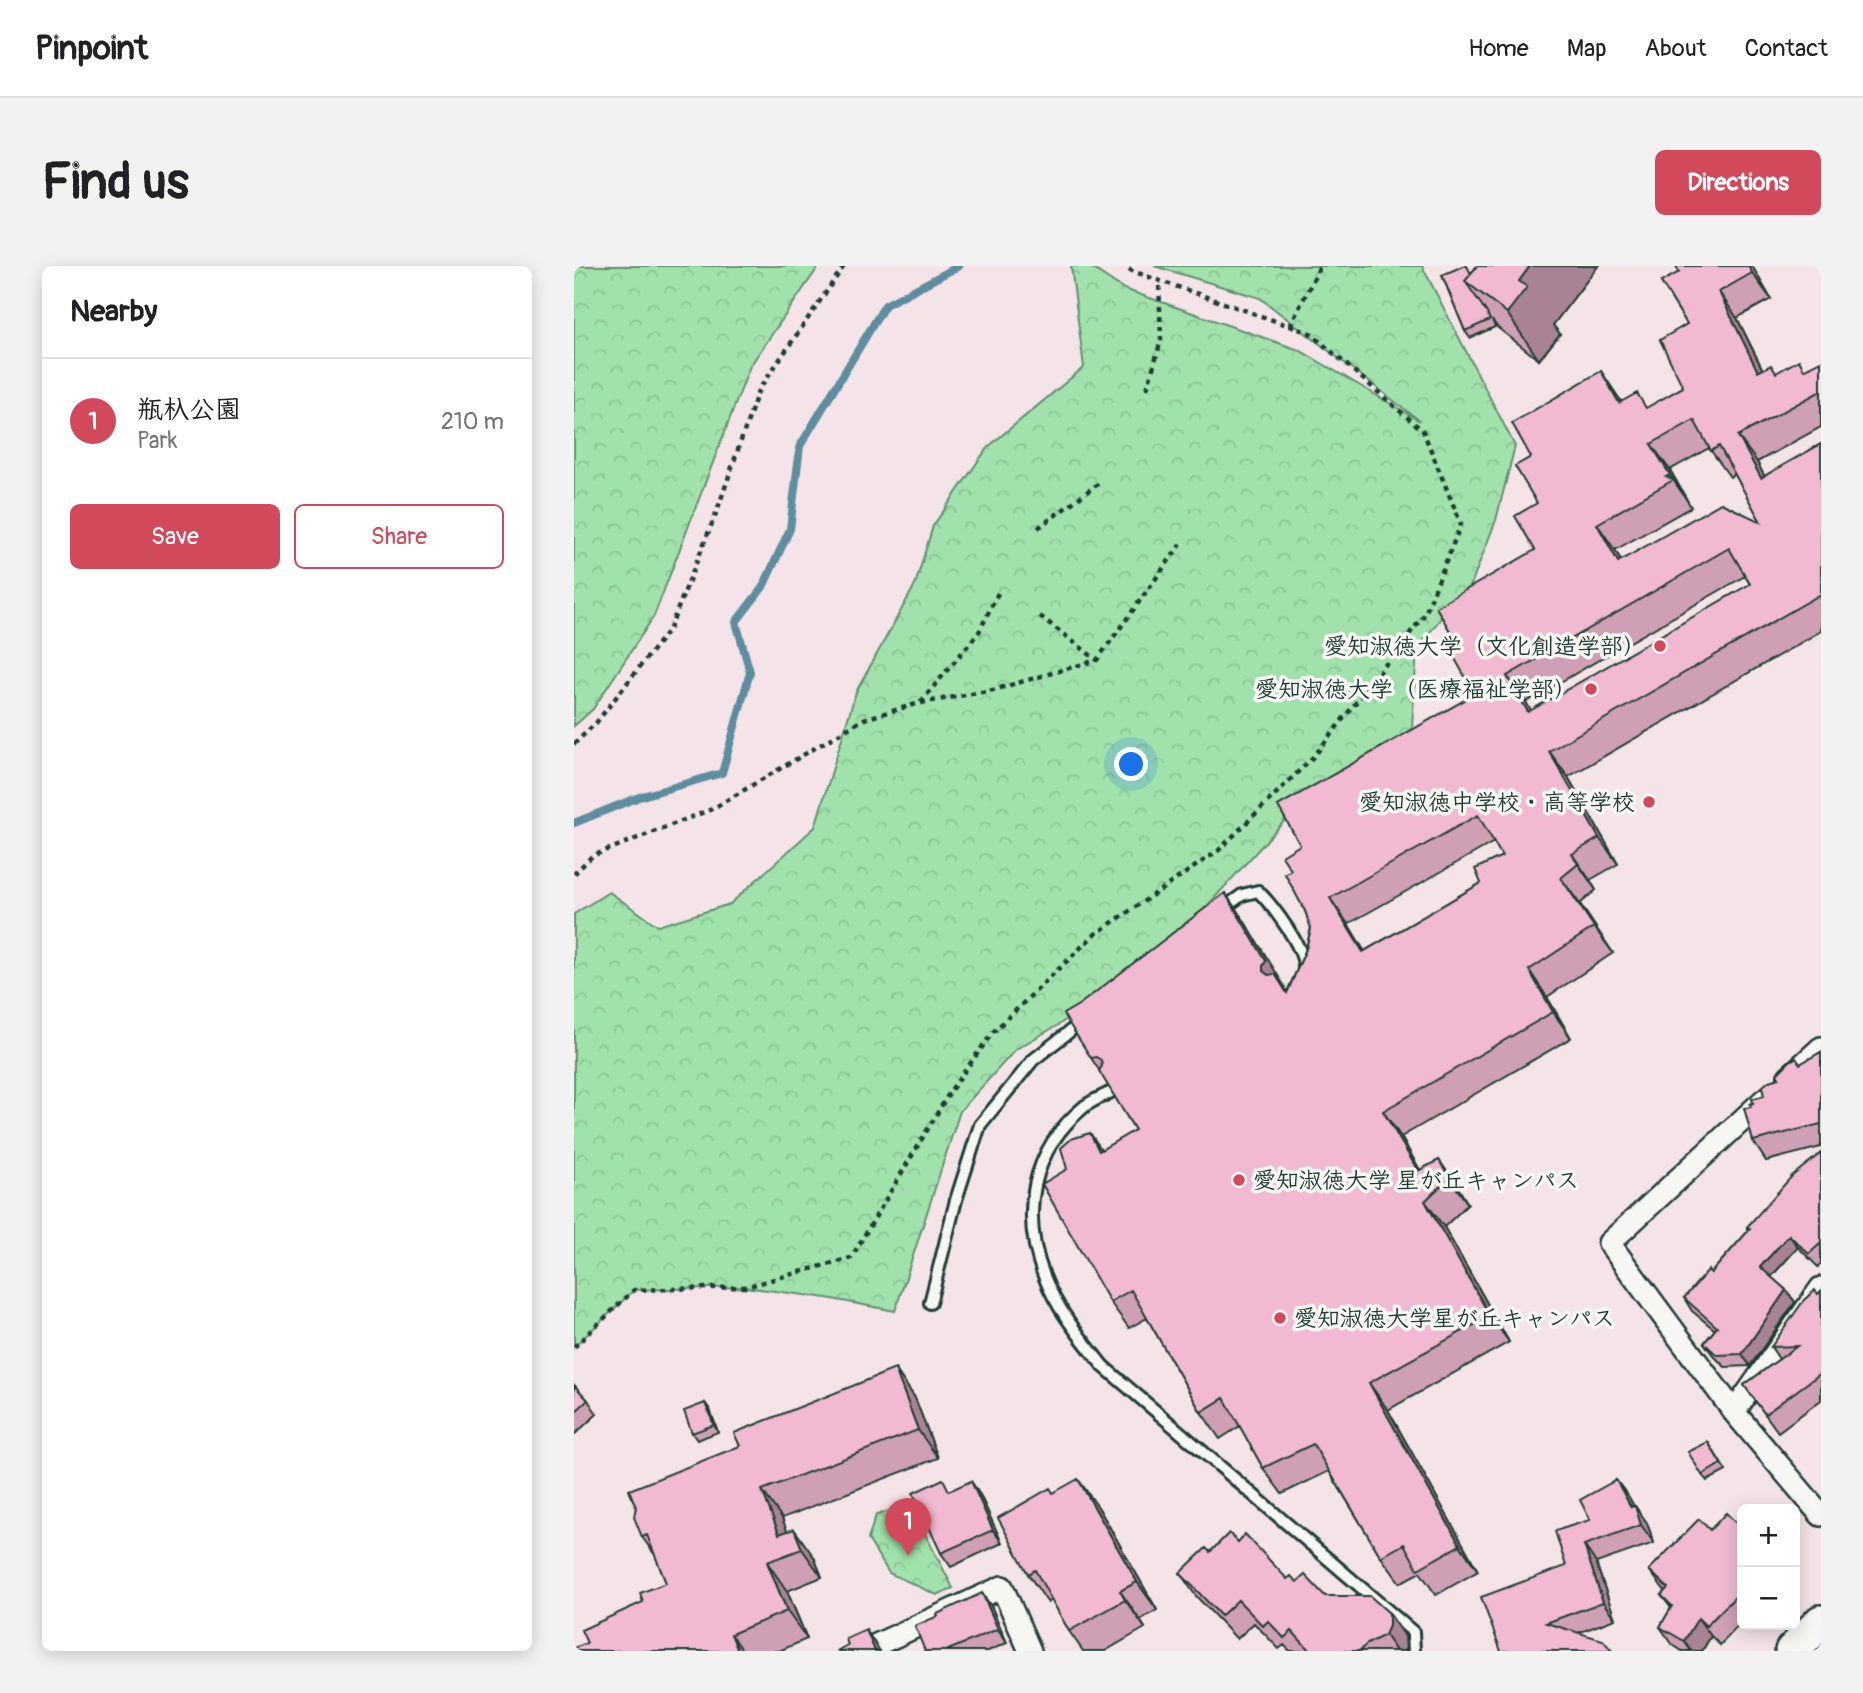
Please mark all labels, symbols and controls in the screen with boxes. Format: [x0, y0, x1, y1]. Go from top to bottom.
text: Pinpoint [35, 28, 148, 69]
text: Home [1468, 34, 1529, 63]
text: Map [1567, 34, 1607, 63]
text: About [1645, 34, 1707, 63]
text: Contact [1745, 34, 1828, 63]
button: Directions [1655, 150, 1821, 215]
text: Find us [42, 152, 189, 213]
text: Nearby [70, 293, 157, 330]
text: 瓶杁公園 [137, 394, 241, 426]
text: 1 [89, 407, 98, 436]
text: 210 m [441, 407, 504, 436]
text: Park [137, 426, 177, 455]
button: Save [70, 504, 280, 569]
button: Share [294, 504, 504, 569]
place label: 愛知淑徳大学（文化創造学部） [1324, 632, 1646, 661]
marker: 愛知淑徳大学（文化創造学部） [1652, 638, 1668, 654]
place label: 愛知淑徳大学（医療福祉学部） [1255, 675, 1577, 704]
marker: 愛知淑徳大学（医療福祉学部） [1583, 681, 1599, 697]
your location [1114, 747, 1148, 781]
place label: 愛知淑徳中学校・高等学校 [1359, 788, 1635, 817]
marker: 愛知淑徳中学校・高等学校 [1641, 794, 1657, 810]
place label: 愛知淑徳大学 星が丘キャンパス [1253, 1166, 1579, 1195]
marker: 愛知淑徳大学 星が丘キャンパス [1231, 1172, 1247, 1188]
place label: 愛知淑徳大学星が丘キャンパス [1294, 1304, 1615, 1333]
marker: 愛知淑徳大学星が丘キャンパス [1272, 1310, 1288, 1326]
pin: 1 [885, 1498, 931, 1556]
map controls [1737, 1504, 1800, 1630]
button: + [1737, 1504, 1800, 1567]
button: − [1737, 1567, 1800, 1630]

